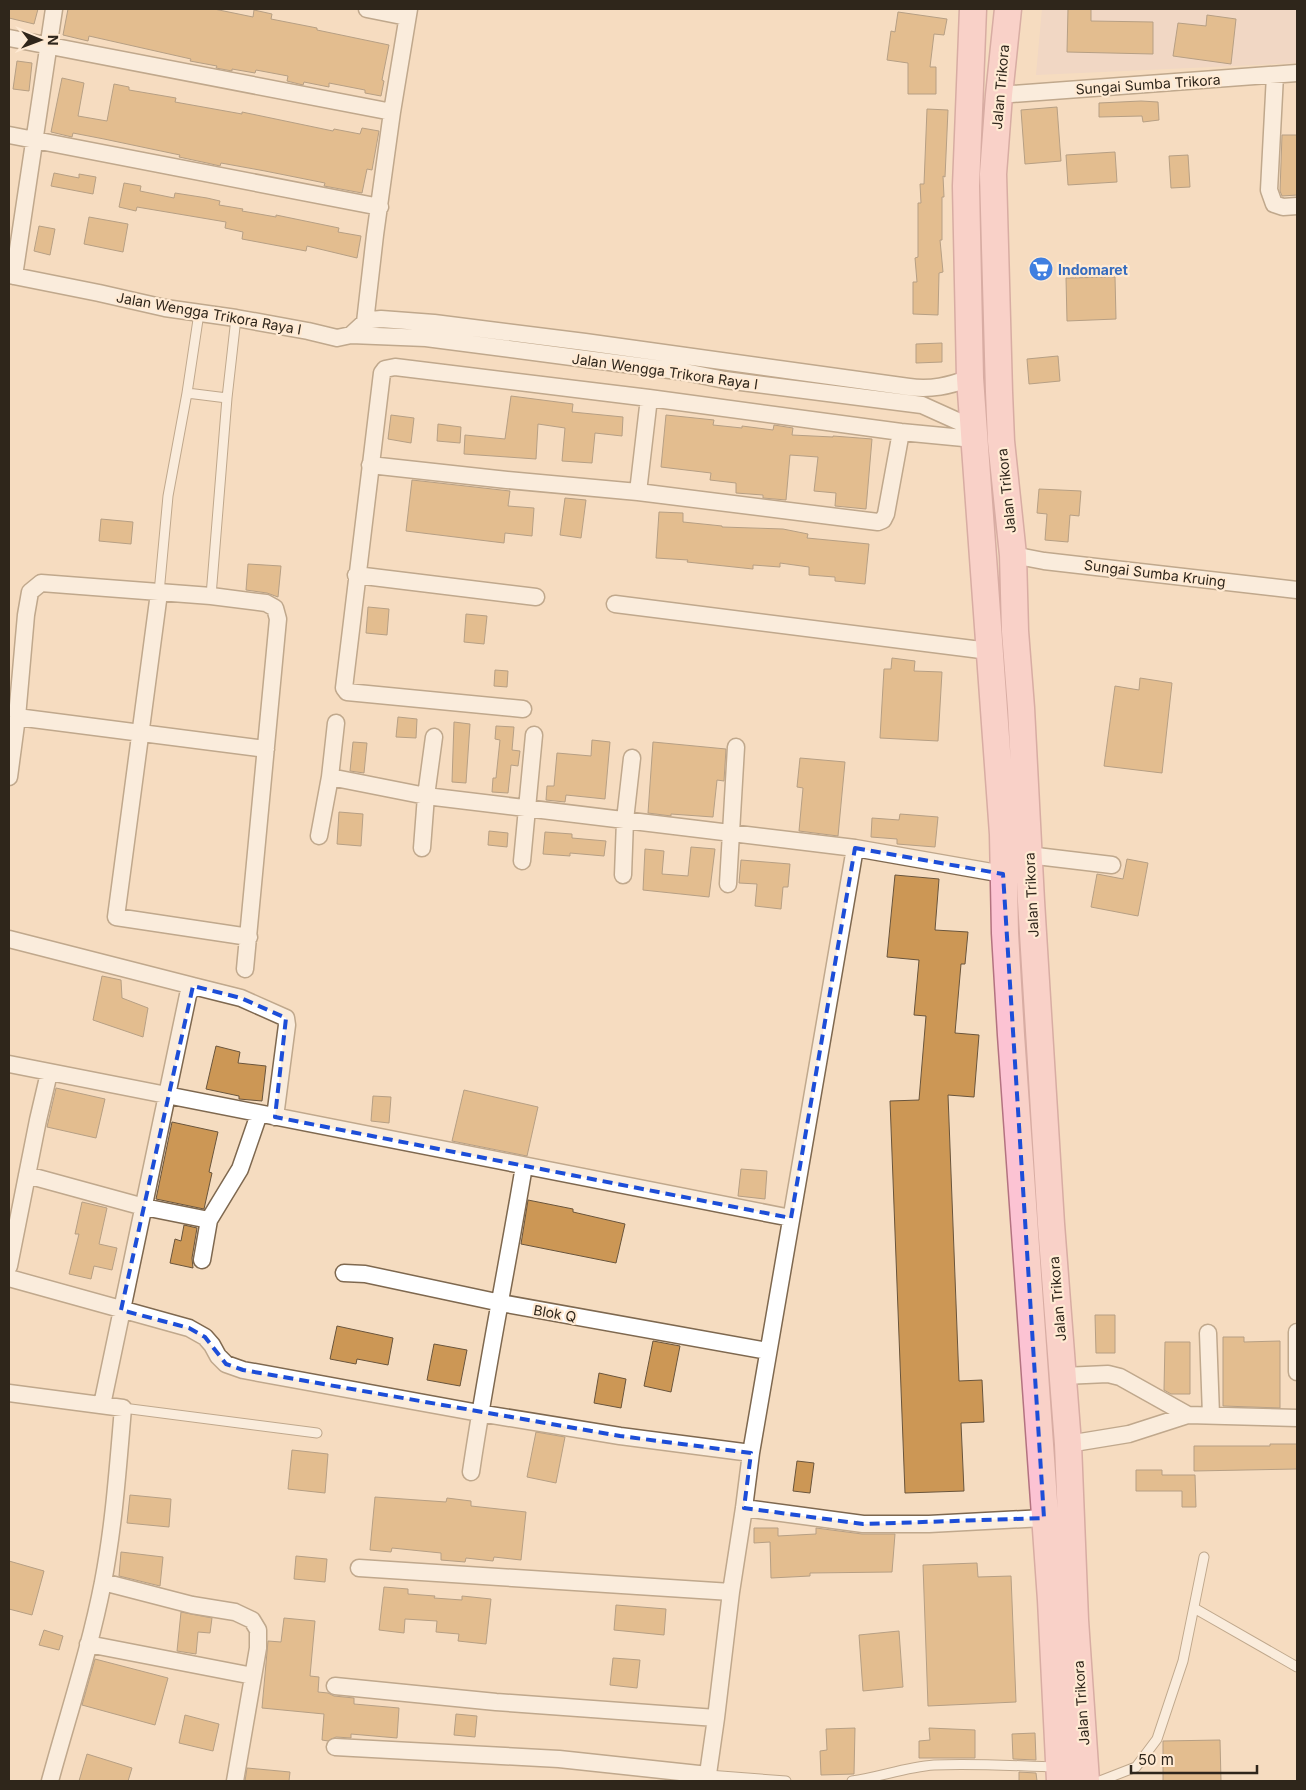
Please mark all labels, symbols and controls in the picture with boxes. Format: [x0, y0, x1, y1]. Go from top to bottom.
north arrow [15, 15, 65, 65]
text: N [45, 35, 62, 46]
street label: Jalan Trikora [988, 44, 1012, 130]
street label: Sungai Sumba Trikora [1075, 70, 1221, 98]
supermarket icon: Indomaret [1028, 256, 1054, 282]
place label: Indomaret [1058, 261, 1128, 278]
street label: Jalan Wengga Trikora Raya I [115, 288, 303, 338]
street label: Jalan Wengga Trikora Raya I [571, 350, 759, 392]
street label: Jalan Trikora [993, 448, 1019, 534]
street label: Sungai Sumba Kruing [1083, 556, 1227, 590]
street label: Jalan Trikora [1020, 852, 1042, 938]
street label: Jalan Trikora [1045, 1256, 1069, 1342]
street label: Blok Q [532, 1301, 578, 1325]
street label: Jalan Trikora [1070, 1660, 1092, 1746]
scale bar [1131, 1742, 1257, 1774]
text: 50 m [1138, 1750, 1174, 1769]

